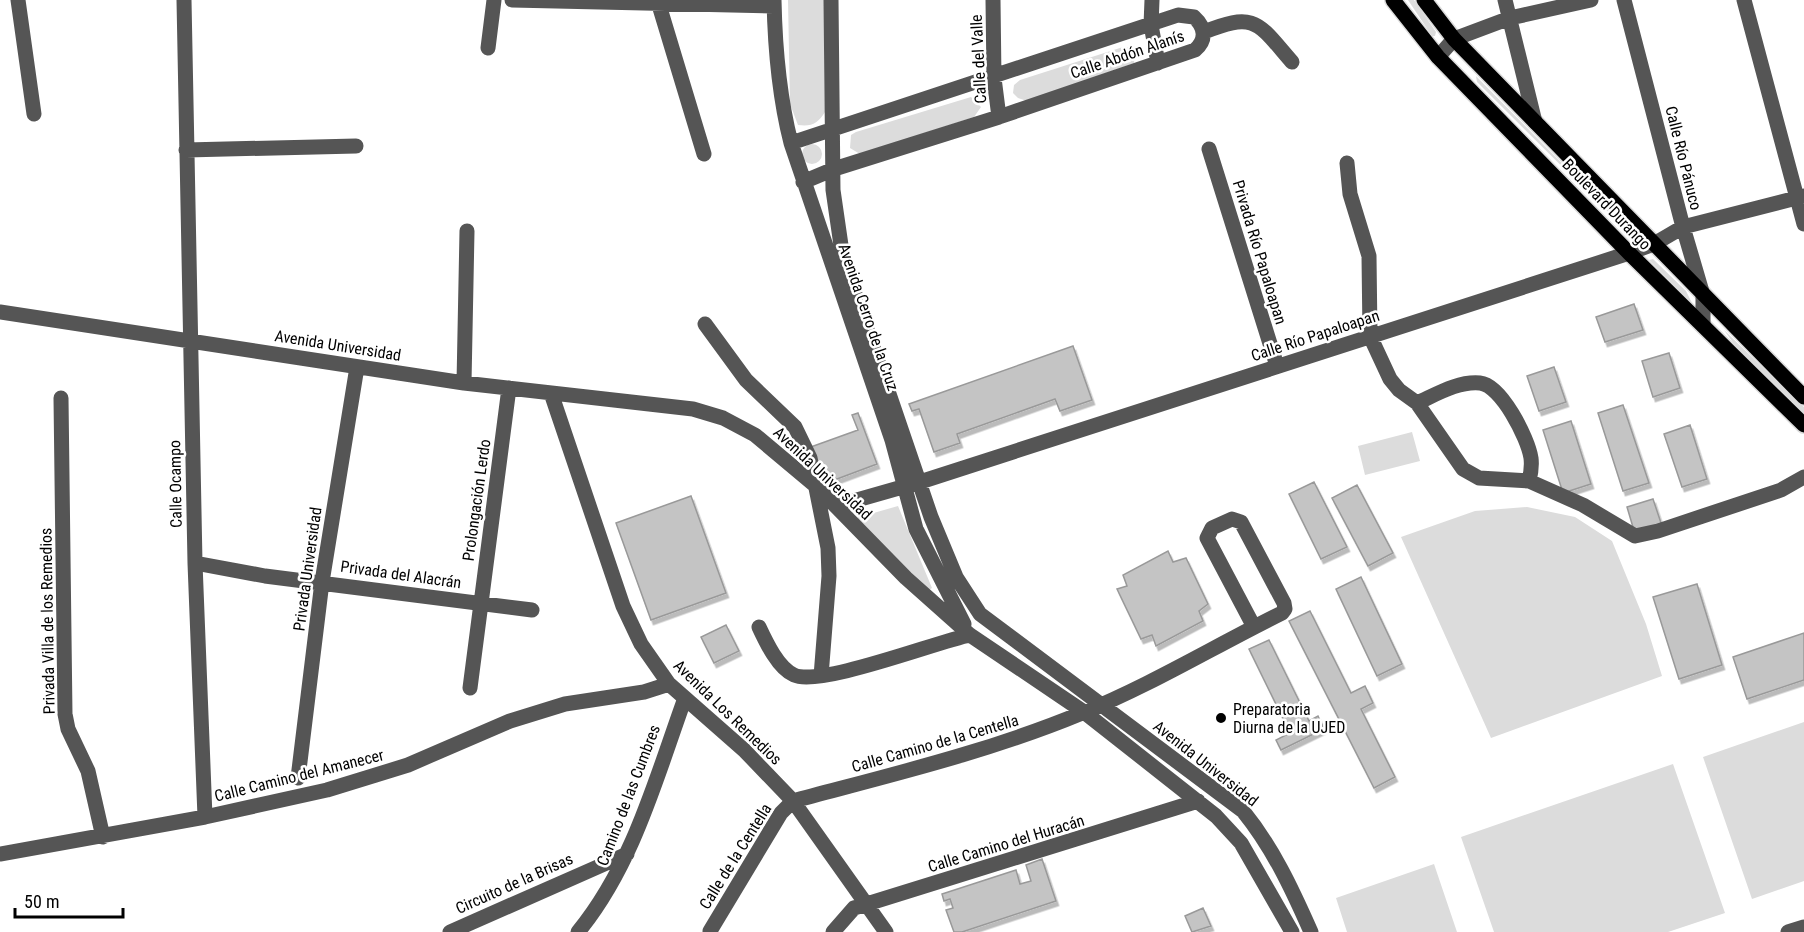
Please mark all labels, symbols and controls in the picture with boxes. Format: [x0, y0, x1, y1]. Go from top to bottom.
street label: Calle del Valle [967, 14, 990, 104]
street label: Calle Abdón Alanís [1068, 26, 1187, 83]
street label: Calle Río Pánuco [1661, 104, 1706, 212]
street label: Boulevard Durango [1558, 155, 1655, 254]
street label: Privada Río Papaloapan [1229, 178, 1290, 327]
street label: Avenida Cerro de la Cruz [834, 241, 903, 393]
street label: Calle Río Papaloapan [1249, 306, 1382, 365]
street label: Avenida Universidad [273, 326, 403, 365]
street label: Avenida Universidad [769, 423, 876, 524]
street label: Prolongación Lerdo [459, 438, 494, 562]
street label: Calle Ocampo [165, 440, 186, 528]
street label: Privada Universidad [289, 506, 326, 632]
street label: Privada Villa de los Remedios [36, 528, 59, 714]
street label: Privada del Alacrán [339, 557, 463, 592]
street label: Avenida Los Remedios [670, 656, 786, 769]
place label: Preparatoria Diurna de la UJED [1233, 700, 1345, 737]
street label: Calle Camino de la Centella [849, 711, 1021, 776]
marker: Preparatoria Diurna de la UJED [1214, 711, 1228, 725]
street label: Avenida Universidad [1149, 717, 1262, 810]
street label: Camino de las Cumbres [593, 722, 664, 868]
street label: Calle Camino del Amanecer [212, 745, 386, 806]
street label: Calle de la Centella [695, 800, 776, 913]
street label: Calle Camino del Huracán [926, 811, 1087, 876]
street label: Circuito de la Brisas [453, 849, 576, 918]
scale bar [15, 881, 123, 919]
text: 50 m [24, 891, 59, 912]

